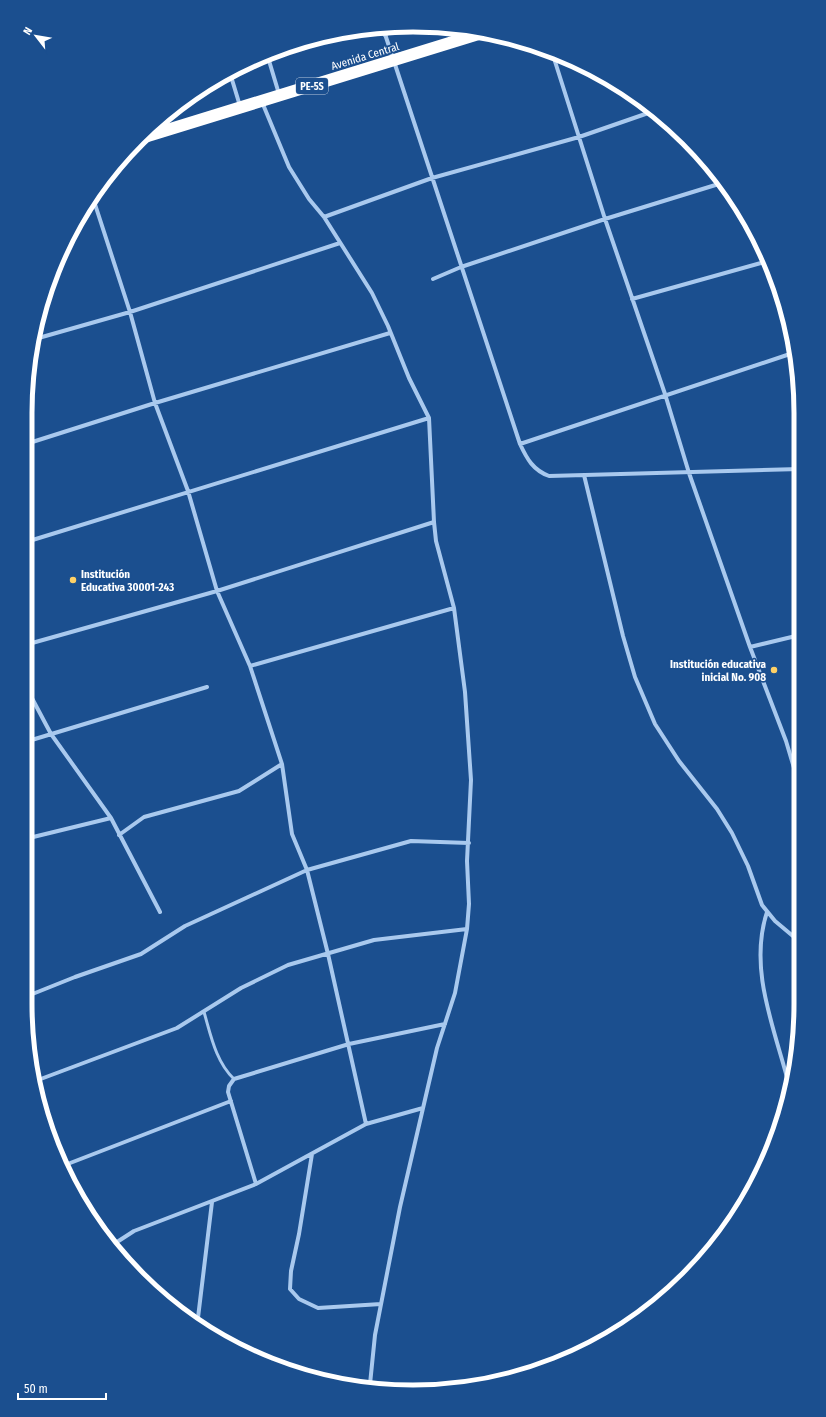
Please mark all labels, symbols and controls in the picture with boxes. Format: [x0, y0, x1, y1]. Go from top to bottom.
north arrow [16, 16, 56, 56]
text: N [21, 25, 35, 37]
street label: Avenida Central [330, 40, 401, 73]
road number: PE-5S [296, 78, 328, 94]
place label: Institución Educativa 30001-243 [81, 568, 174, 594]
marker: Institución Educativa 30001-243 [68, 575, 78, 585]
place label: Institución educativa inicial No. 908 [670, 658, 767, 684]
marker: Institución educativa inicial No. 908 [769, 665, 779, 675]
scale bar [18, 1375, 106, 1401]
text: 50 m [24, 1382, 48, 1396]

